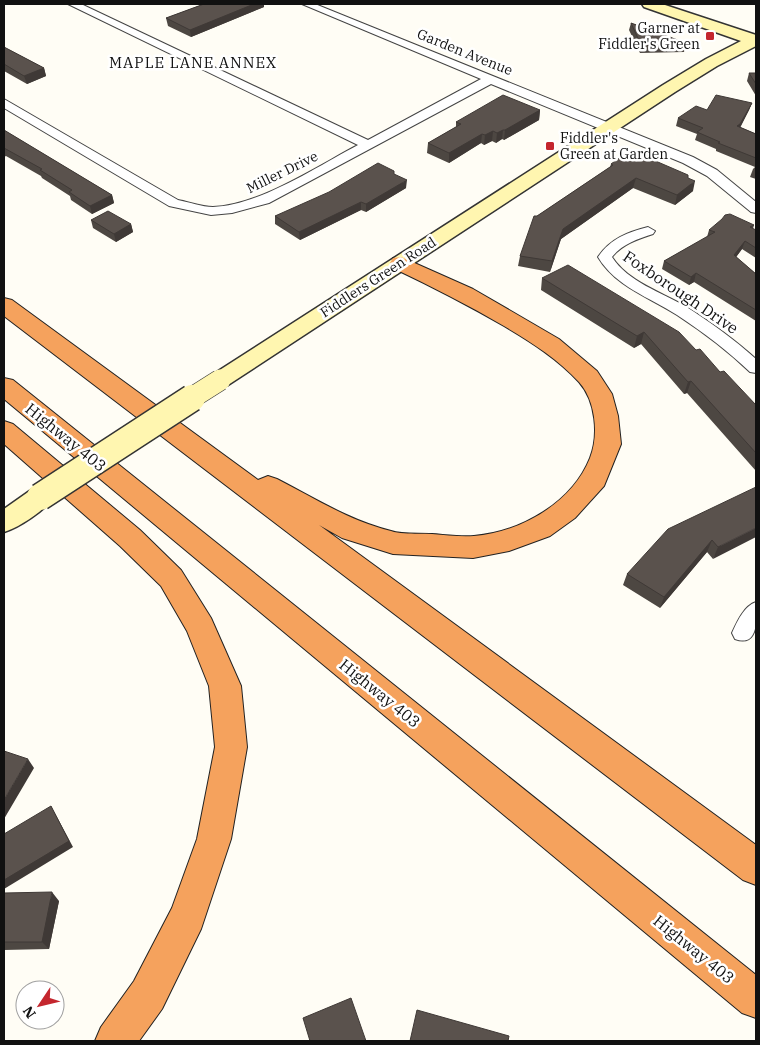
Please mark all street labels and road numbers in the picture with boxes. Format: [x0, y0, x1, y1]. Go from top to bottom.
street label: Garden Avenue [415, 25, 515, 79]
street label: Miller Drive [243, 147, 321, 197]
street label: Fiddlers Green Road [317, 233, 440, 321]
street label: Foxborough Drive [620, 246, 742, 338]
street label: Highway 403 [22, 398, 110, 476]
street label: Highway 403 [336, 654, 424, 732]
street label: Highway 403 [650, 910, 738, 988]

